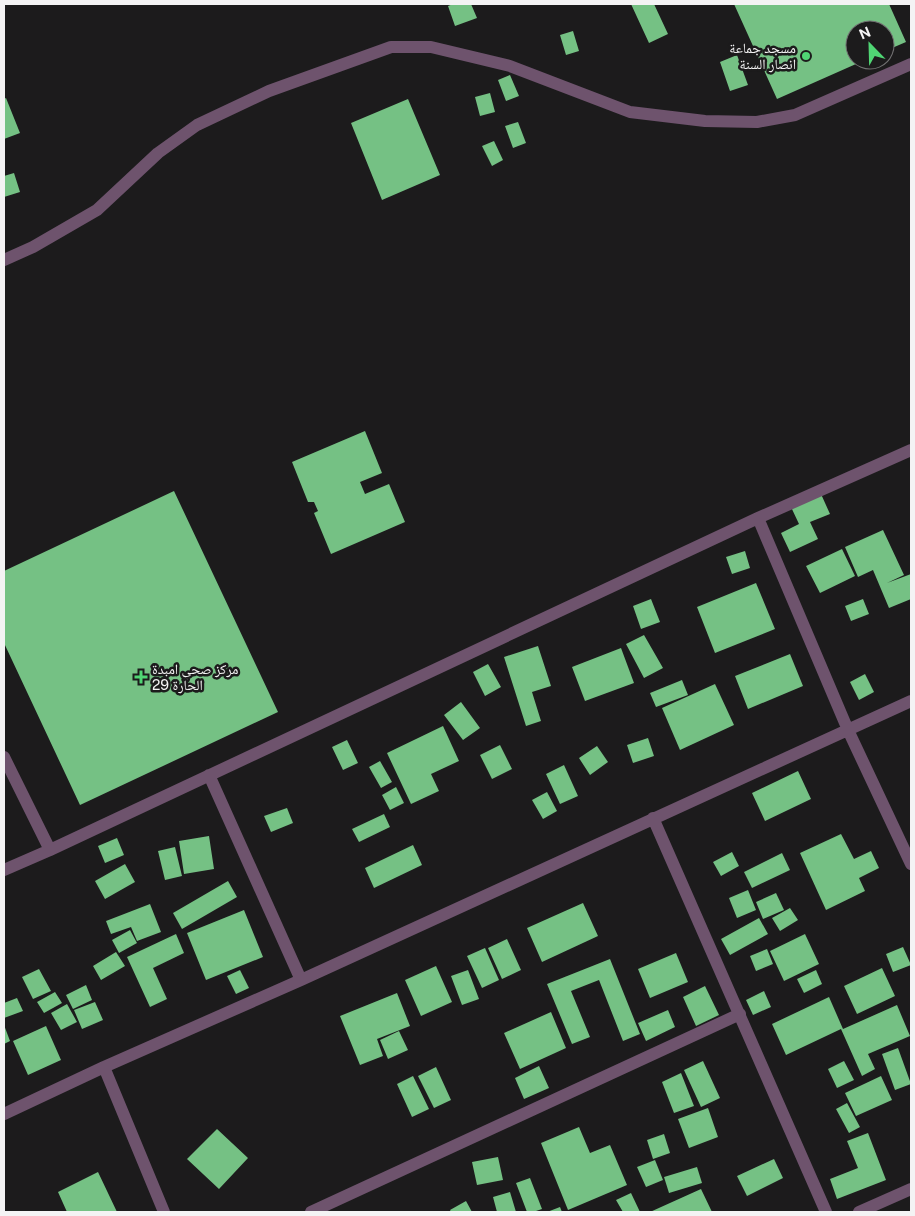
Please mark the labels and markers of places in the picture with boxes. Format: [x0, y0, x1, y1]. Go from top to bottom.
place label: مسجد جماعة انصار السنة [729, 40, 796, 73]
marker: مسجد جماعة انصار السنة [800, 50, 812, 62]
place label: مركز صحي امبدة الحارة 29 [152, 661, 238, 694]
marker: مركز صحي امبدة الحارة 29 [134, 670, 148, 684]

